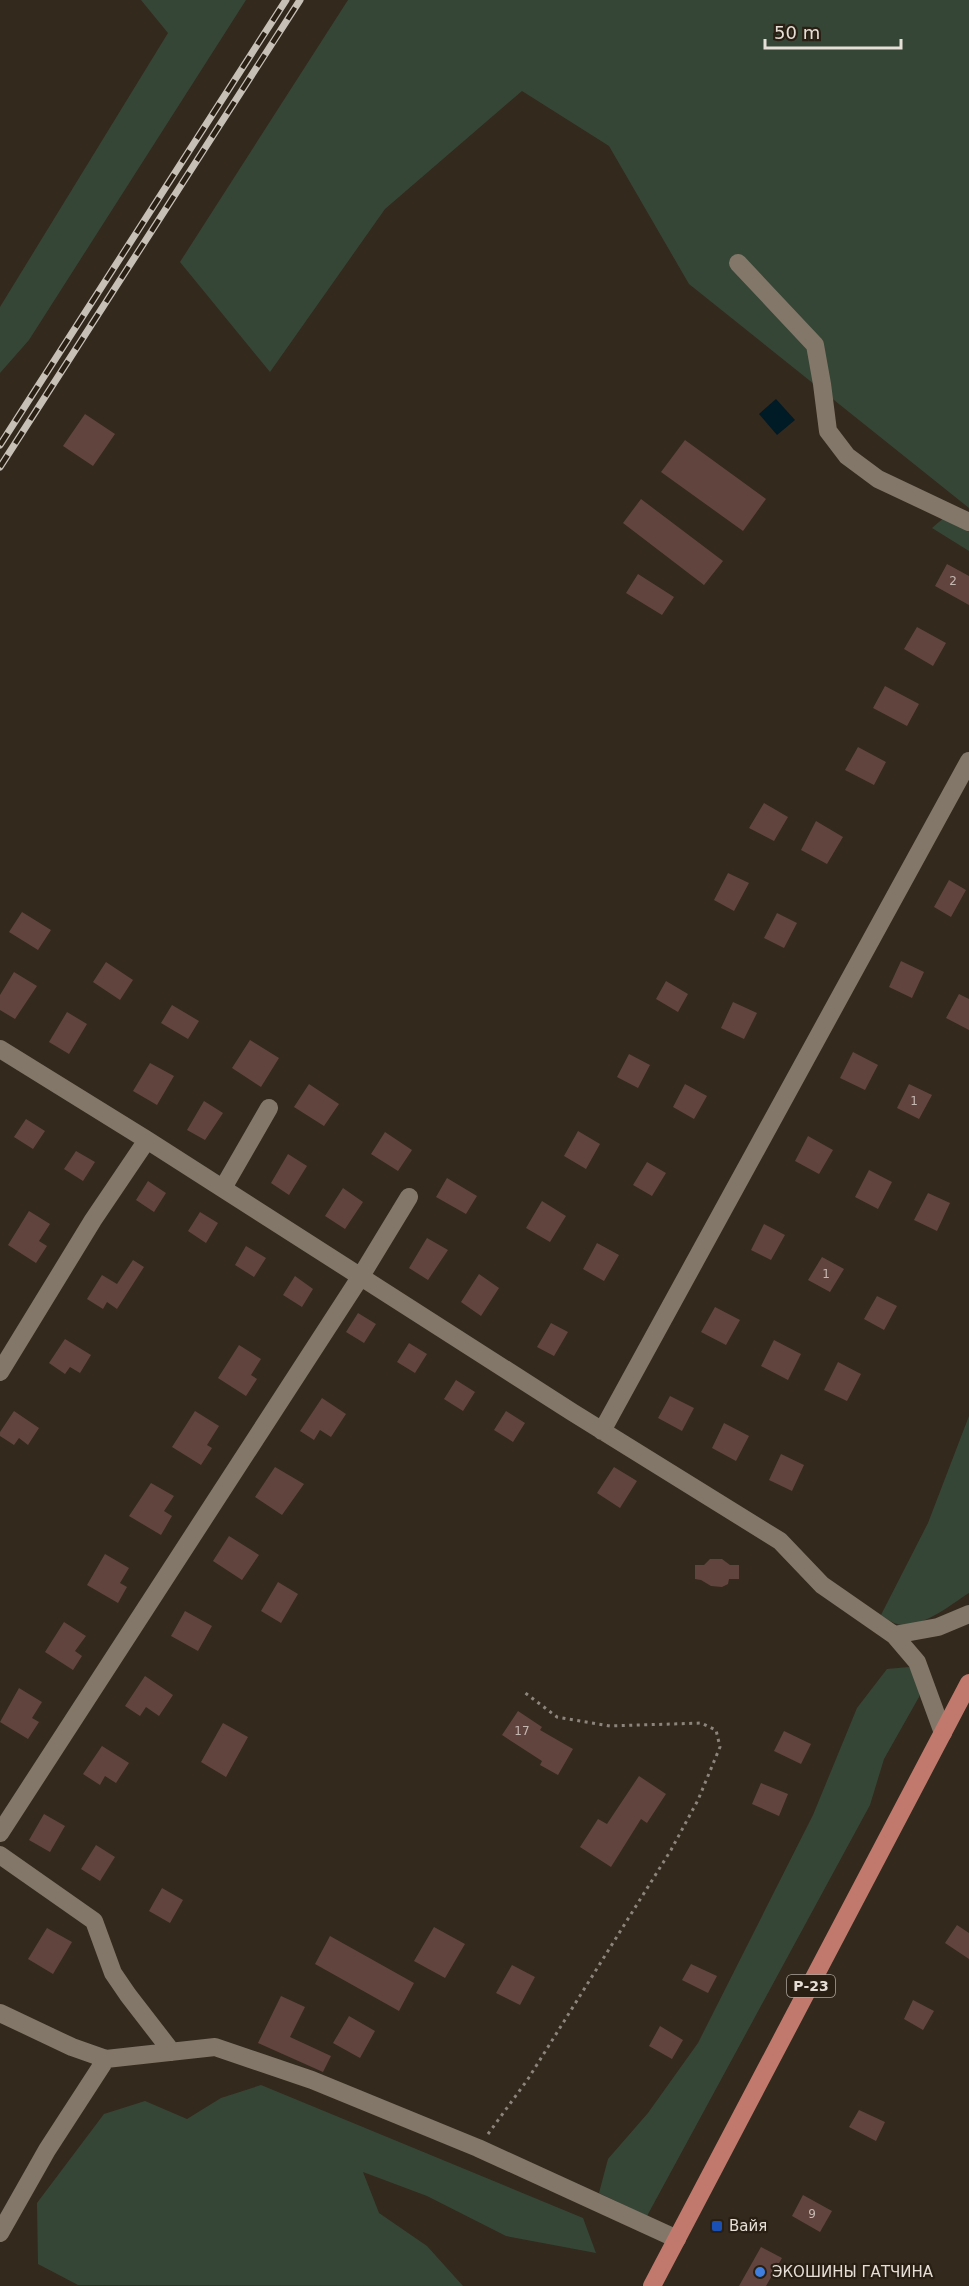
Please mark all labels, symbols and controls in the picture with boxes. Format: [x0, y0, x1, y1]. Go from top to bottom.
scale bar [765, 12, 902, 50]
text: 50 m [774, 22, 820, 43]
house number: 2 [949, 574, 957, 588]
house number: 1 [910, 1094, 918, 1108]
house number: 1 [822, 1267, 830, 1281]
house number: 17 [514, 1724, 530, 1738]
road number: Р-23 [787, 1975, 835, 1997]
house number: 9 [808, 2207, 816, 2221]
place label: Вайя [729, 2217, 767, 2235]
marker: Вайя [710, 2219, 724, 2233]
place label: ЭКОШИНЫ ГАТЧИНА [772, 2263, 934, 2281]
marker: ЭКОШИНЫ ГАТЧИНА [753, 2265, 767, 2279]

